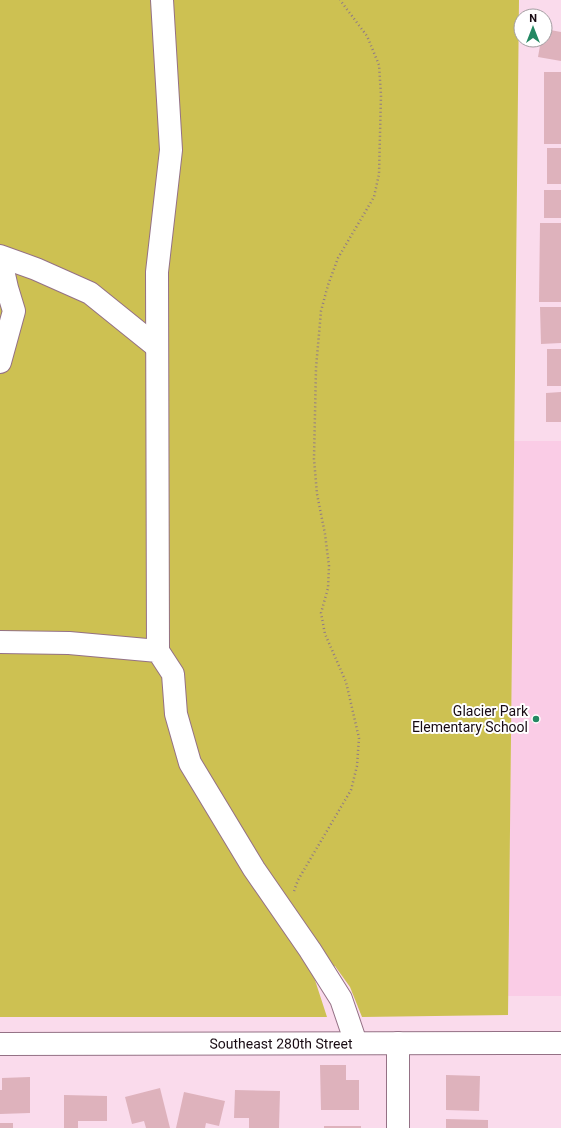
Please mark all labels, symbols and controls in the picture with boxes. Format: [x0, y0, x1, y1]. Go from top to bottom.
north arrow [513, 8, 553, 48]
text: N [529, 12, 537, 25]
place label: Glacier Park Elementary School [412, 703, 529, 735]
marker: Glacier Park Elementary School [531, 714, 541, 724]
street label: Southeast 280th Street [209, 1035, 353, 1052]

